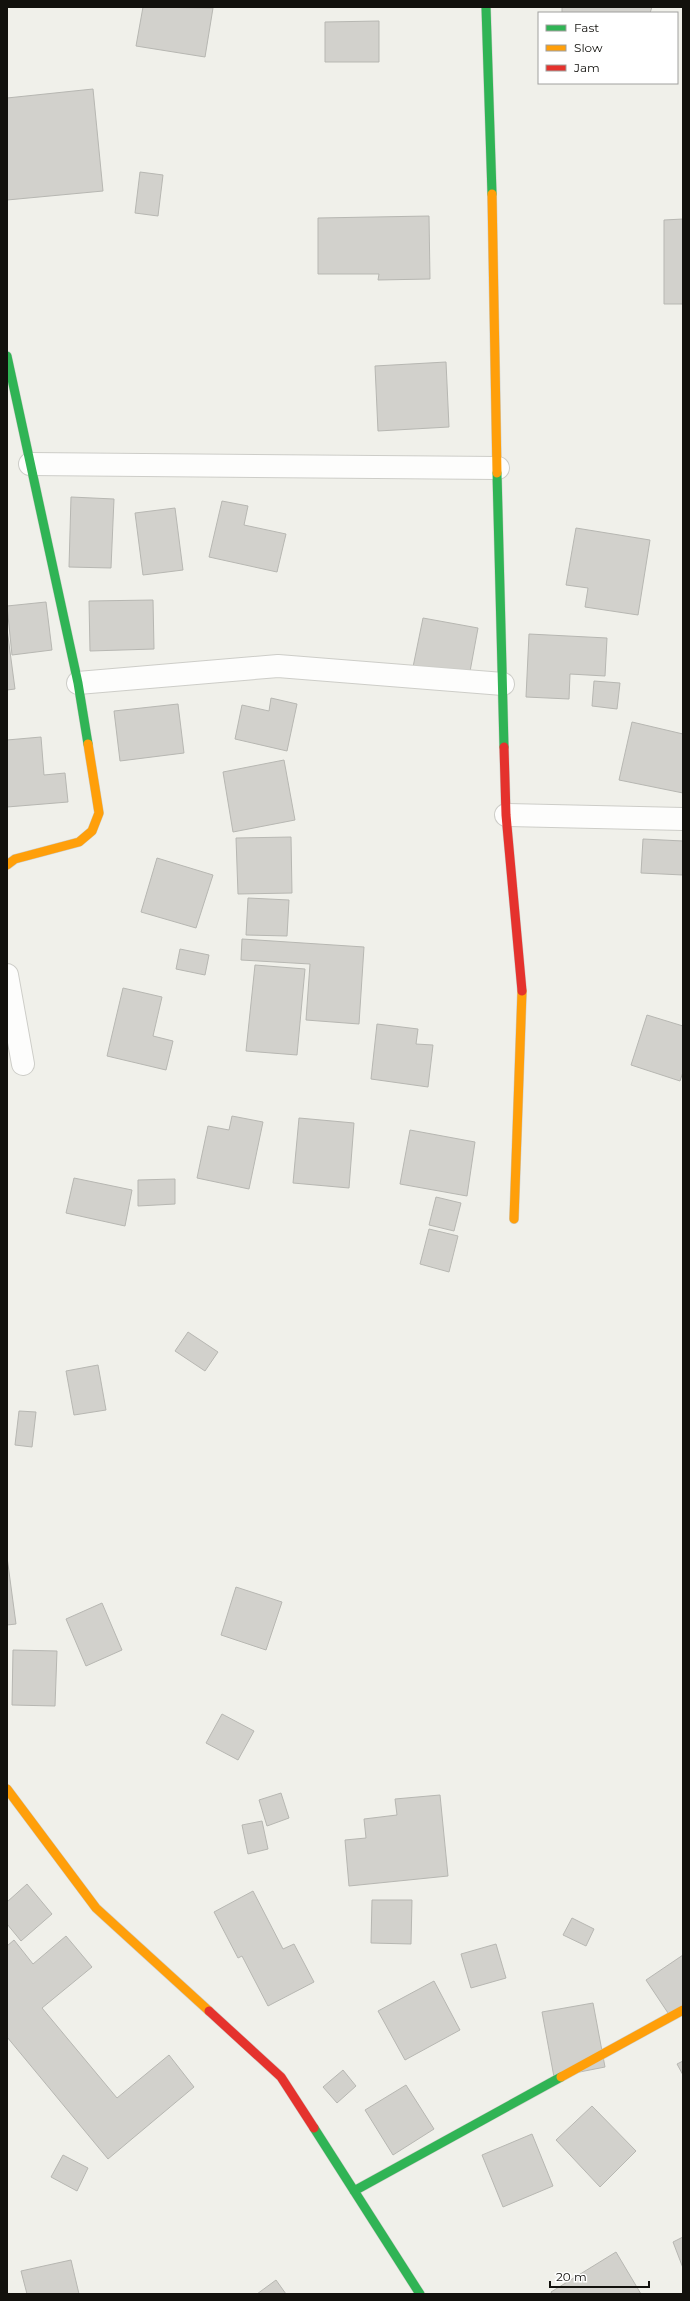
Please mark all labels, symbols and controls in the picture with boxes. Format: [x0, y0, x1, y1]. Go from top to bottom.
legend [538, 12, 678, 84]
text: Fast [574, 20, 599, 35]
text: Slow [574, 40, 603, 55]
text: Jam [573, 60, 600, 75]
scale bar [550, 2263, 649, 2289]
text: 20 m [556, 2269, 587, 2284]

